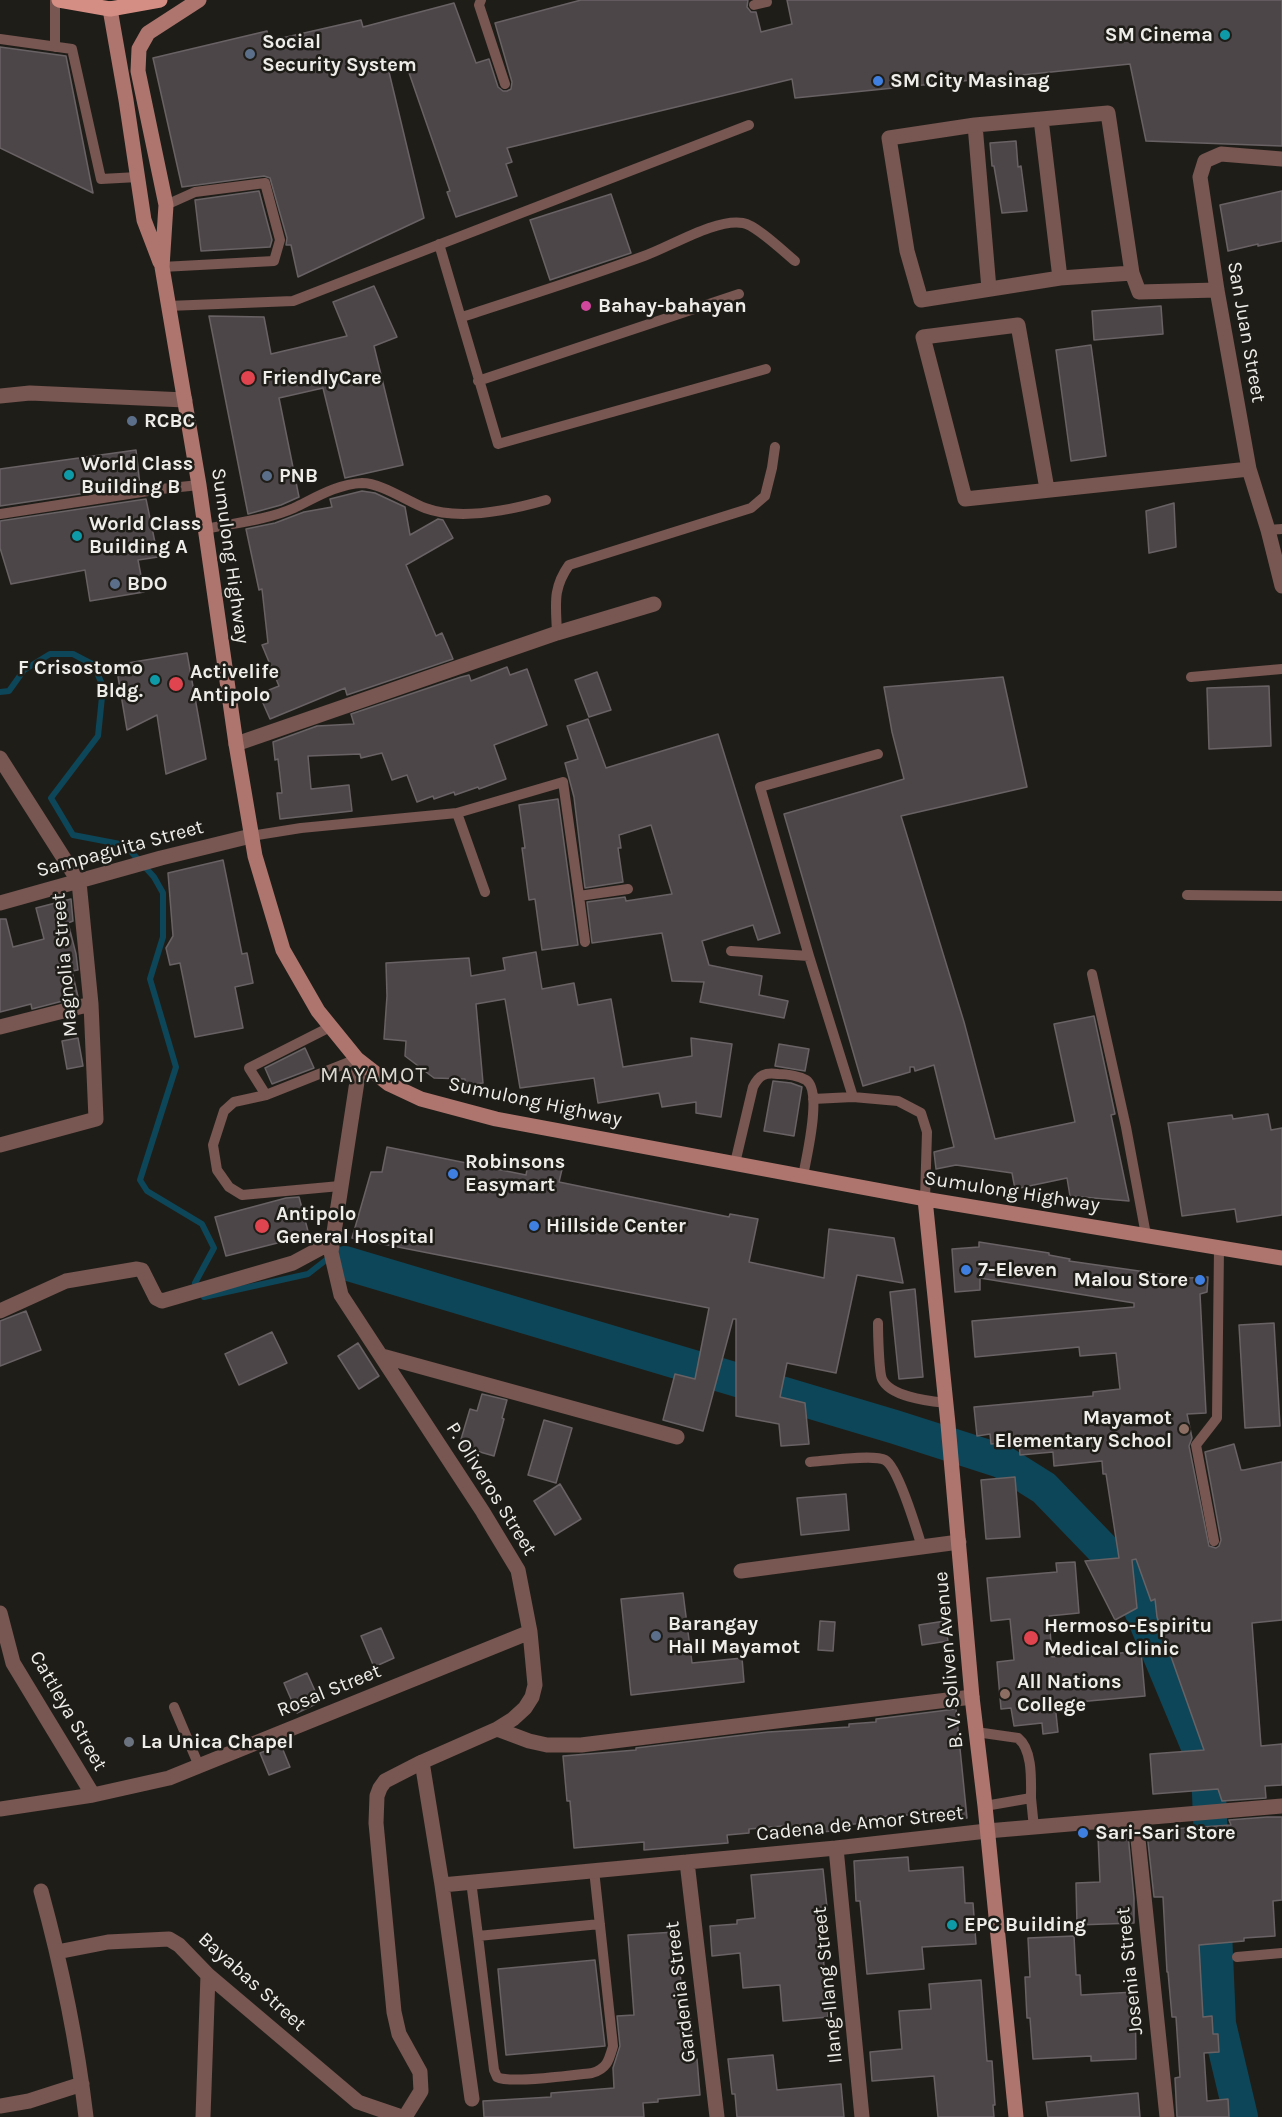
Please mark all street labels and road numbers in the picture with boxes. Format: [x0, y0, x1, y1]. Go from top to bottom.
street label: San Juan Street [1222, 260, 1270, 404]
street label: Sumulong Highway [206, 467, 254, 645]
street label: Sampaguita Street [34, 815, 206, 883]
street label: Magnolia Street [47, 892, 83, 1038]
street label: Sumulong Highway [446, 1072, 624, 1132]
street label: Sumulong Highway [923, 1166, 1101, 1218]
street label: P. Oliveros Street [440, 1418, 542, 1560]
street label: B. V. Soliven Avenue [929, 1570, 969, 1750]
street label: Cattleya Street [24, 1647, 112, 1775]
street label: Rosal Street [274, 1659, 384, 1723]
street label: Cadena de Amor Street [755, 1801, 965, 1847]
street label: Ilang-Ilang Street [808, 1905, 848, 2065]
street label: Josenia Street [1111, 1906, 1149, 2036]
street label: Gardenia Street [660, 1920, 702, 2064]
street label: Bayabas Street [193, 1927, 311, 2037]

